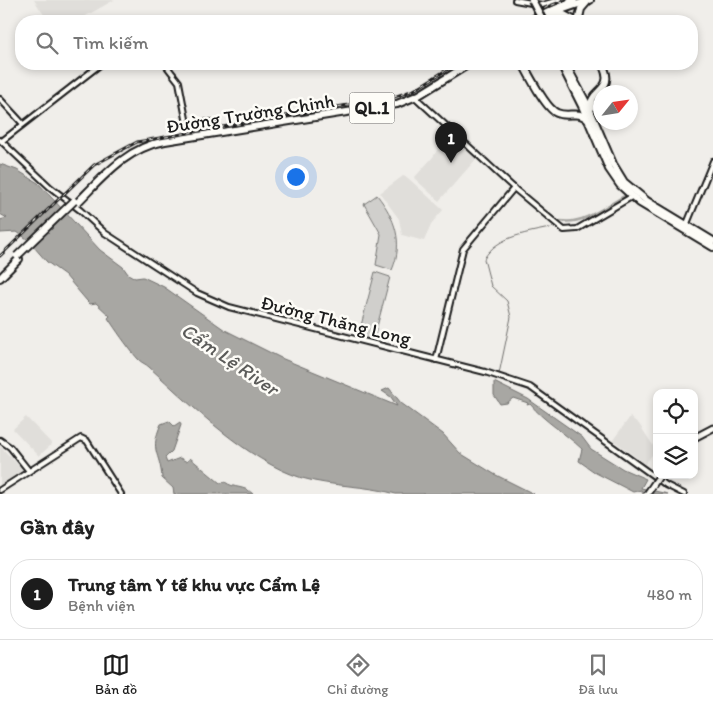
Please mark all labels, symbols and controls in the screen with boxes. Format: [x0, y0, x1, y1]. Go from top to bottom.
search box [15, 15, 698, 70]
icon: search [33, 29, 61, 57]
text: Tìm kiếm [73, 31, 148, 54]
north arrow [593, 85, 638, 130]
street label: Đường Trường Chinh [164, 89, 336, 138]
road number: QL.1 [350, 92, 394, 124]
pin: 1 [435, 122, 467, 163]
your location [283, 164, 309, 190]
street label: Đường Thăng Long [259, 291, 413, 350]
water label: Cẩm Lệ River [177, 318, 285, 402]
map controls [653, 389, 698, 479]
button: locate [653, 389, 698, 434]
button: layers [653, 434, 698, 479]
text: Gần đây [20, 514, 94, 539]
text: Trung tâm Y tế khu vực Cẩm Lệ [68, 573, 320, 596]
text: 1 [33, 585, 41, 604]
text: 480 m [647, 585, 692, 604]
text: Bệnh viện [68, 596, 135, 615]
tab: Bản đồ [95, 651, 137, 698]
tab: Chỉ đường [327, 651, 388, 698]
tab: Đã lưu [578, 651, 618, 698]

